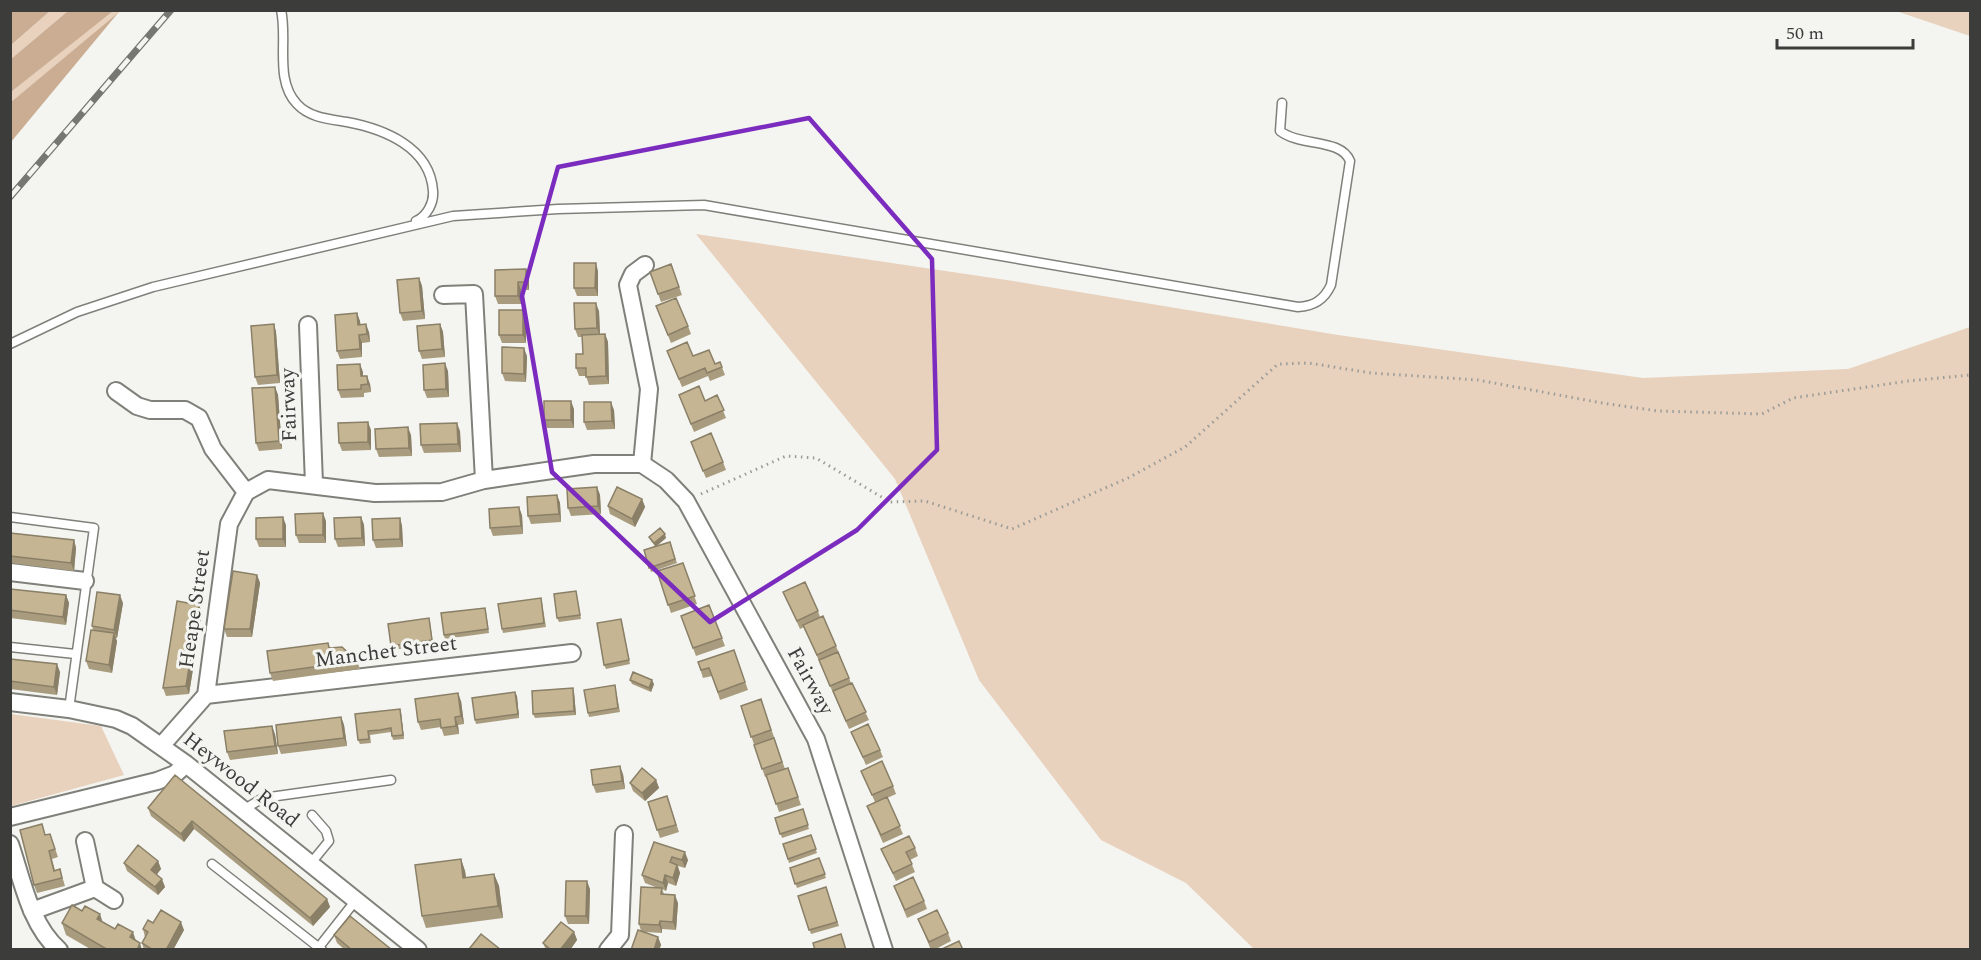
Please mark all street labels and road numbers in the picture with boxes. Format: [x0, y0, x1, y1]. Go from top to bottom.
street label: Fairway [272, 367, 306, 442]
street label: Heape Street [171, 547, 219, 671]
street label: Manchet Street [313, 627, 459, 677]
street label: Fairway [778, 641, 842, 722]
street label: Heywood Road [176, 724, 306, 836]

